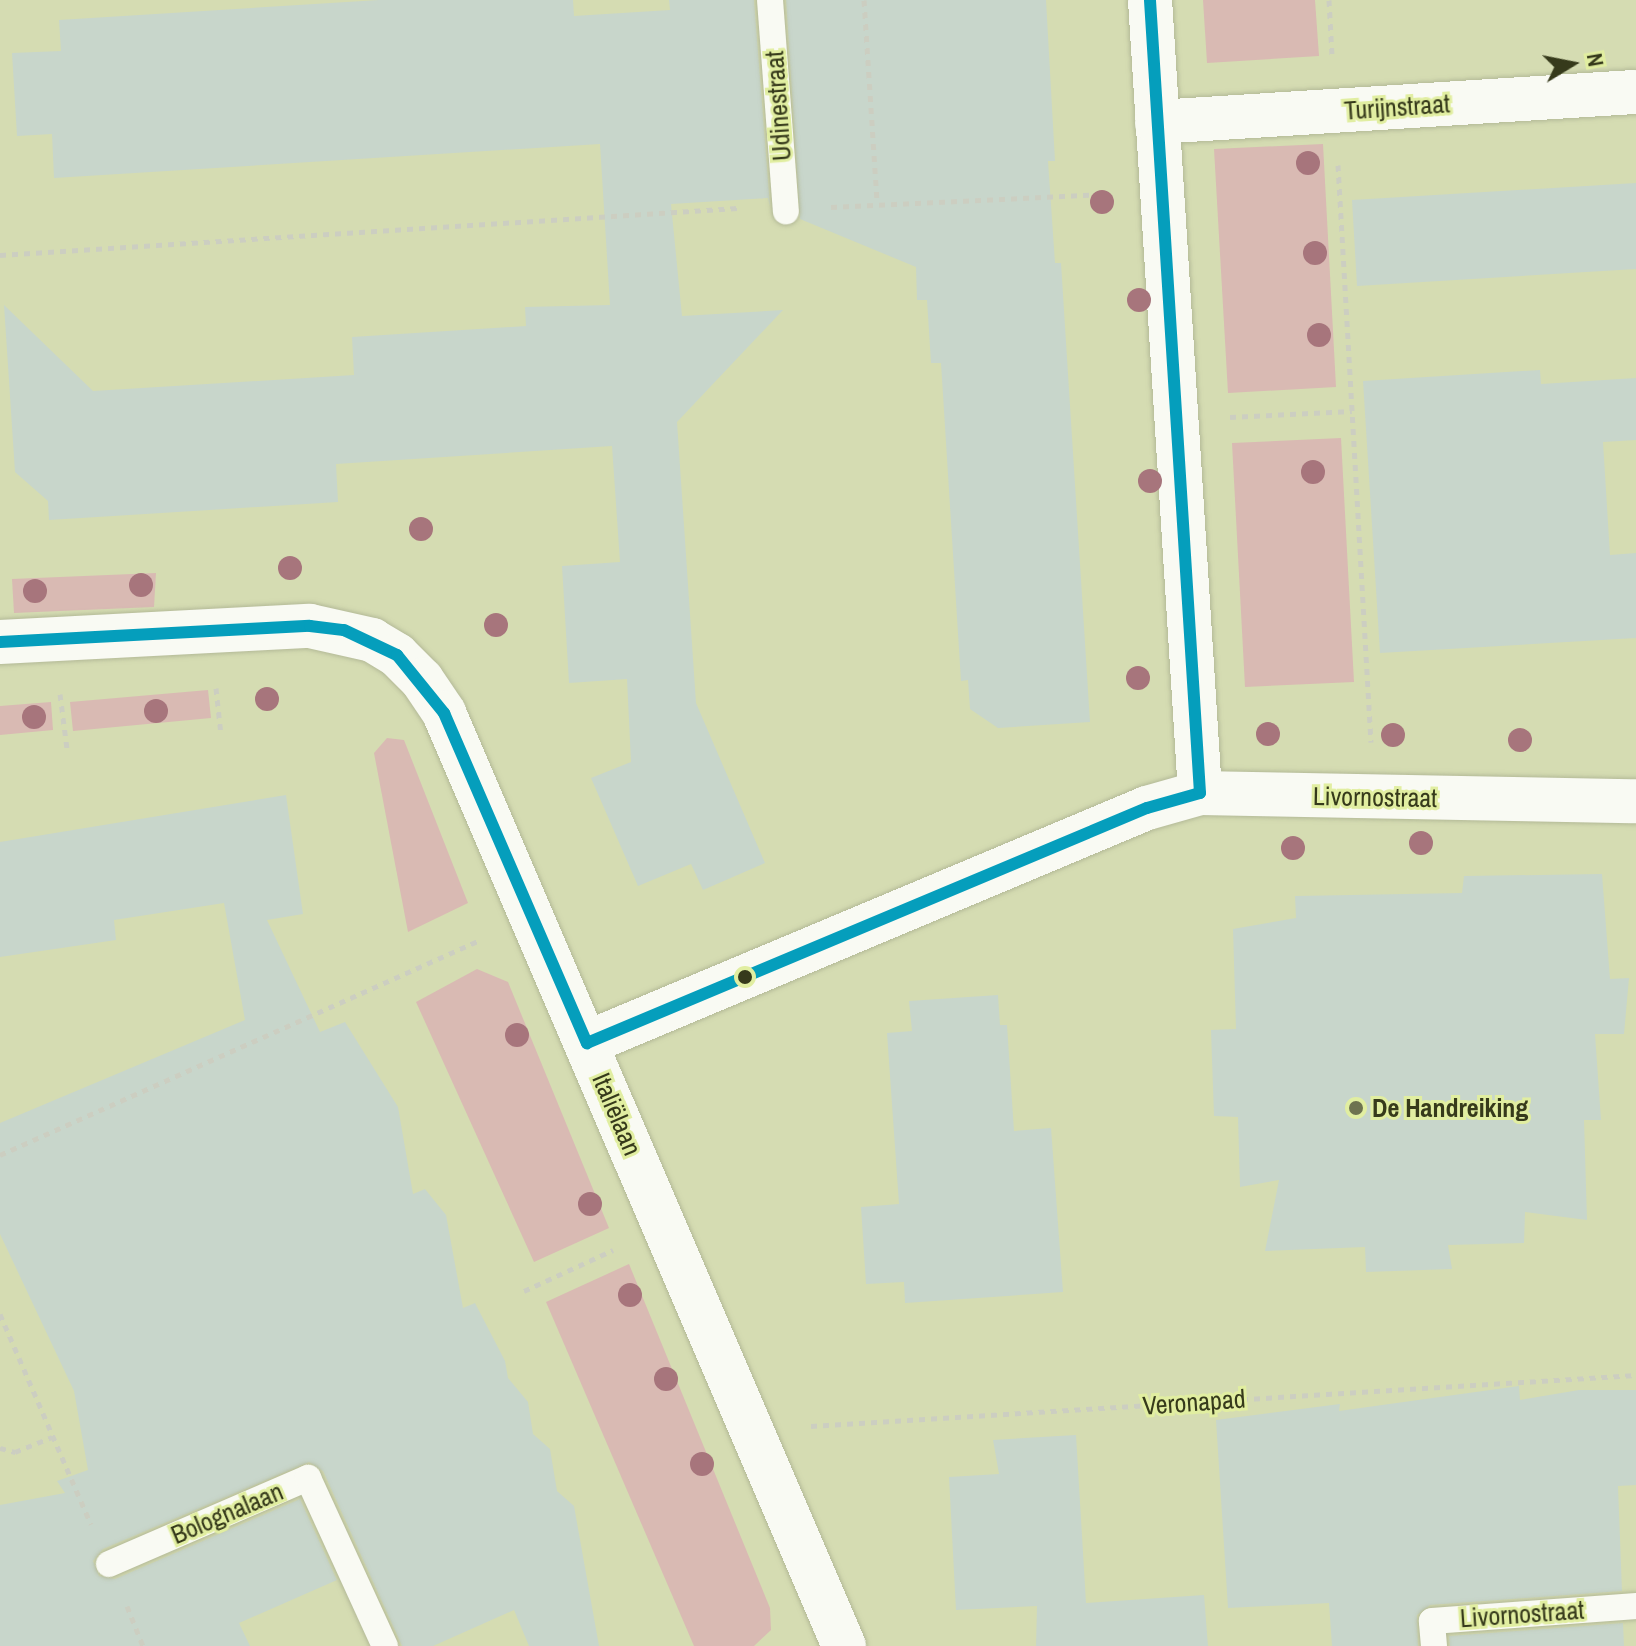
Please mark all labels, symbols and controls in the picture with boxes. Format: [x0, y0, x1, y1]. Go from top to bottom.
north arrow [1532, 24, 1612, 104]
street label: Udinestraat [759, 50, 797, 162]
text: N [1580, 51, 1612, 69]
street label: Turijnstraat [1343, 88, 1451, 126]
street label: Livornostraat [1313, 780, 1437, 814]
unlabelled marker [737, 969, 753, 985]
street label: Italiëlaan [586, 1068, 648, 1160]
place label: De Handreiking [1372, 1092, 1528, 1124]
marker: De Handreiking [1347, 1099, 1365, 1117]
street label: Veronapad [1141, 1383, 1247, 1421]
street label: Bolognalaan [166, 1475, 288, 1551]
street label: Livornostraat [1459, 1594, 1585, 1634]

